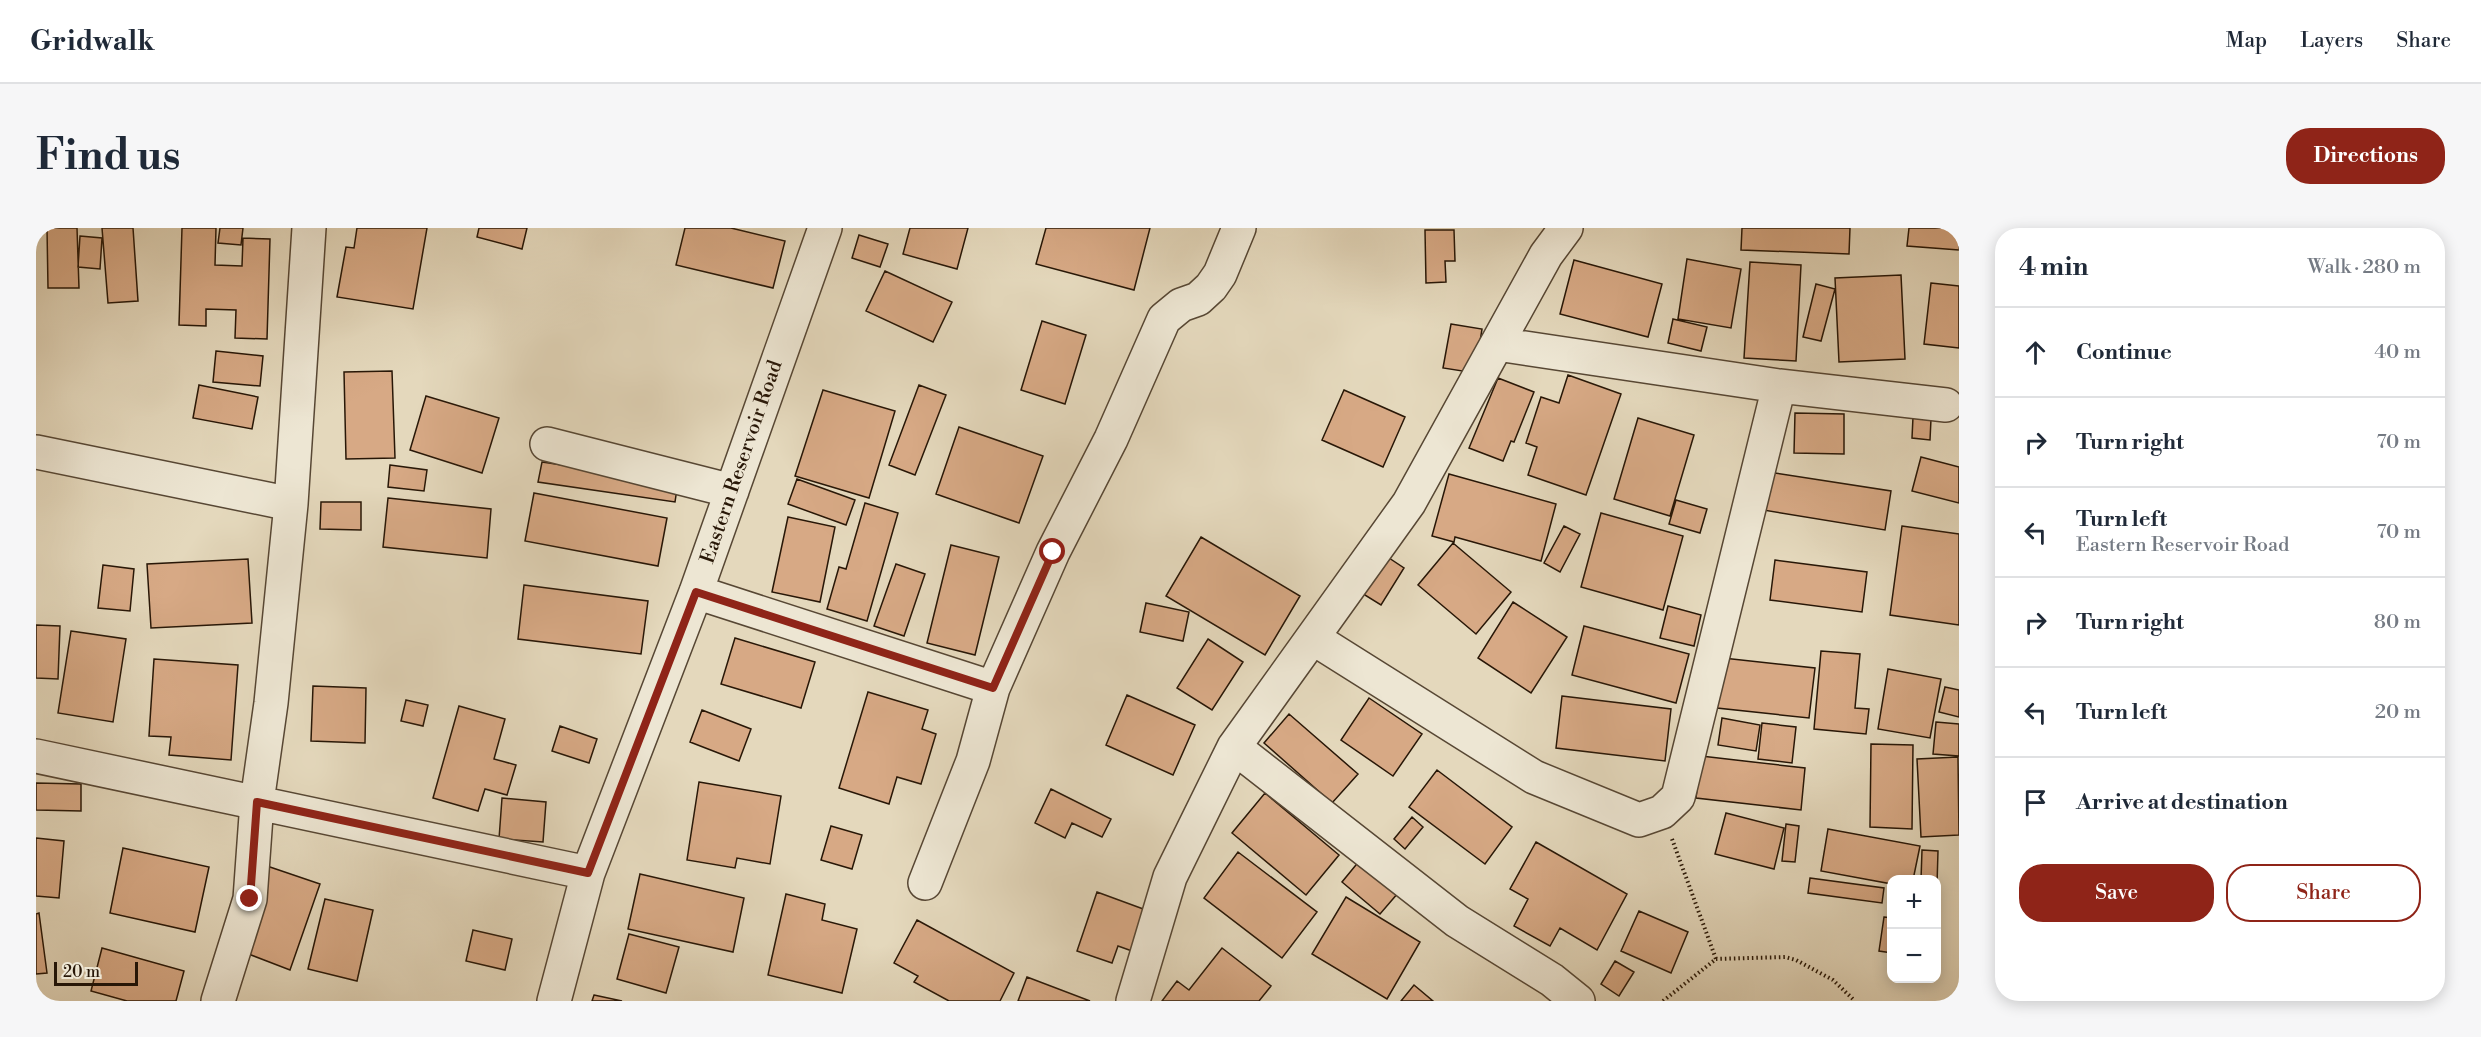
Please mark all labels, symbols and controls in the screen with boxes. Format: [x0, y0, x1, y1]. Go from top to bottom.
text: Gridwalk [30, 24, 154, 59]
text: Map [2226, 28, 2267, 54]
text: Layers [2300, 28, 2363, 54]
text: Share [2396, 28, 2451, 54]
button: Directions [2286, 128, 2445, 184]
text: Find us [36, 130, 180, 183]
text: 4 min [2019, 251, 2089, 283]
text: Walk · 280 m [2308, 255, 2421, 280]
icon: ahead [2019, 336, 2052, 369]
text: Continue [2076, 339, 2172, 366]
text: 40 m [2374, 340, 2421, 365]
street label: Eastern Reservoir Road [695, 356, 789, 567]
icon: right [2019, 426, 2052, 459]
text: Turn right [2076, 429, 2184, 456]
text: 70 m [2377, 430, 2421, 455]
text: Turn left [2076, 506, 2167, 533]
icon: left [2019, 516, 2052, 549]
text: 70 m [2377, 520, 2421, 545]
text: Eastern Reservoir Road [2076, 533, 2289, 558]
route start [1039, 538, 1065, 564]
icon: right [2019, 606, 2052, 639]
text: Turn right [2076, 609, 2184, 636]
text: 80 m [2374, 610, 2421, 635]
icon: left [2019, 696, 2052, 729]
text: Turn left [2076, 699, 2167, 726]
text: 20 m [2375, 700, 2421, 725]
icon: arrive [2019, 786, 2052, 819]
text: Arrive at destination [2076, 789, 2288, 816]
button: Save [2019, 864, 2214, 922]
button: Share [2226, 864, 2421, 922]
map controls [1887, 875, 1941, 983]
button: + [1887, 875, 1941, 929]
route end [236, 885, 262, 911]
button: − [1887, 929, 1941, 983]
scale bar [54, 959, 138, 986]
text: 20 m [63, 962, 100, 982]

